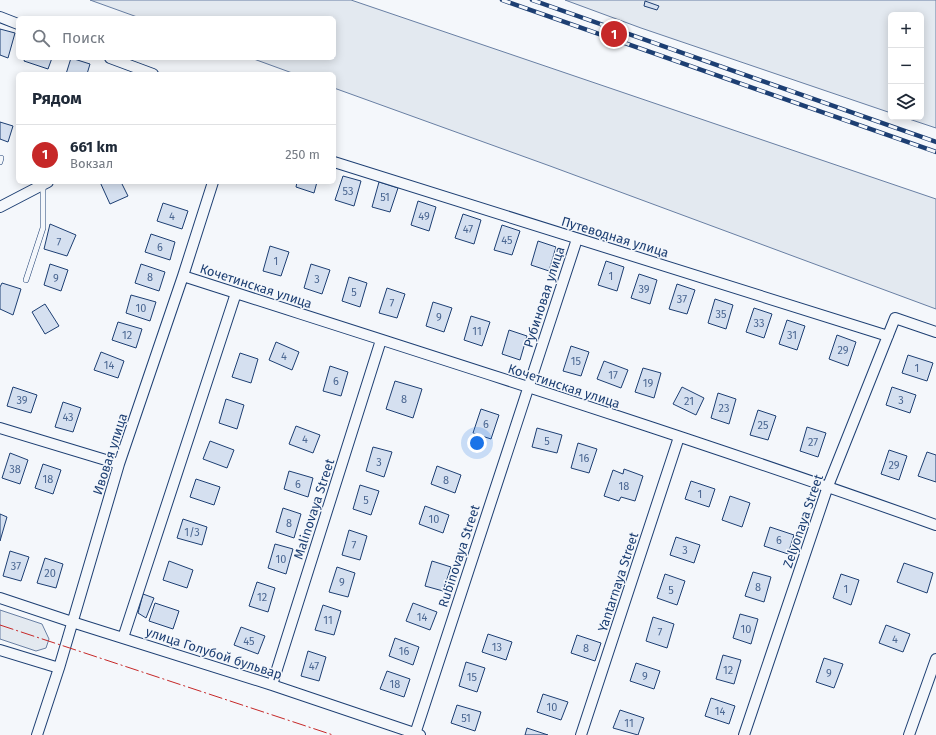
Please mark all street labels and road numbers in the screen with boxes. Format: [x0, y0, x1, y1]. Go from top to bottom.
street label: Путеводная улица [560, 214, 670, 260]
street label: Рубиновая улица [521, 244, 567, 350]
street label: Кочетинская улица [198, 261, 314, 311]
street label: Кочетинская улица [506, 361, 622, 411]
street label: Ивовая улица [90, 411, 130, 497]
street label: Malinovaya Street [291, 457, 337, 561]
street label: Zelyonaya Street [780, 472, 826, 570]
street label: Rubinovaya Street [435, 503, 483, 609]
street label: Yantarnaya Street [595, 530, 641, 634]
street label: улица Голубой бульвар [144, 624, 284, 682]

